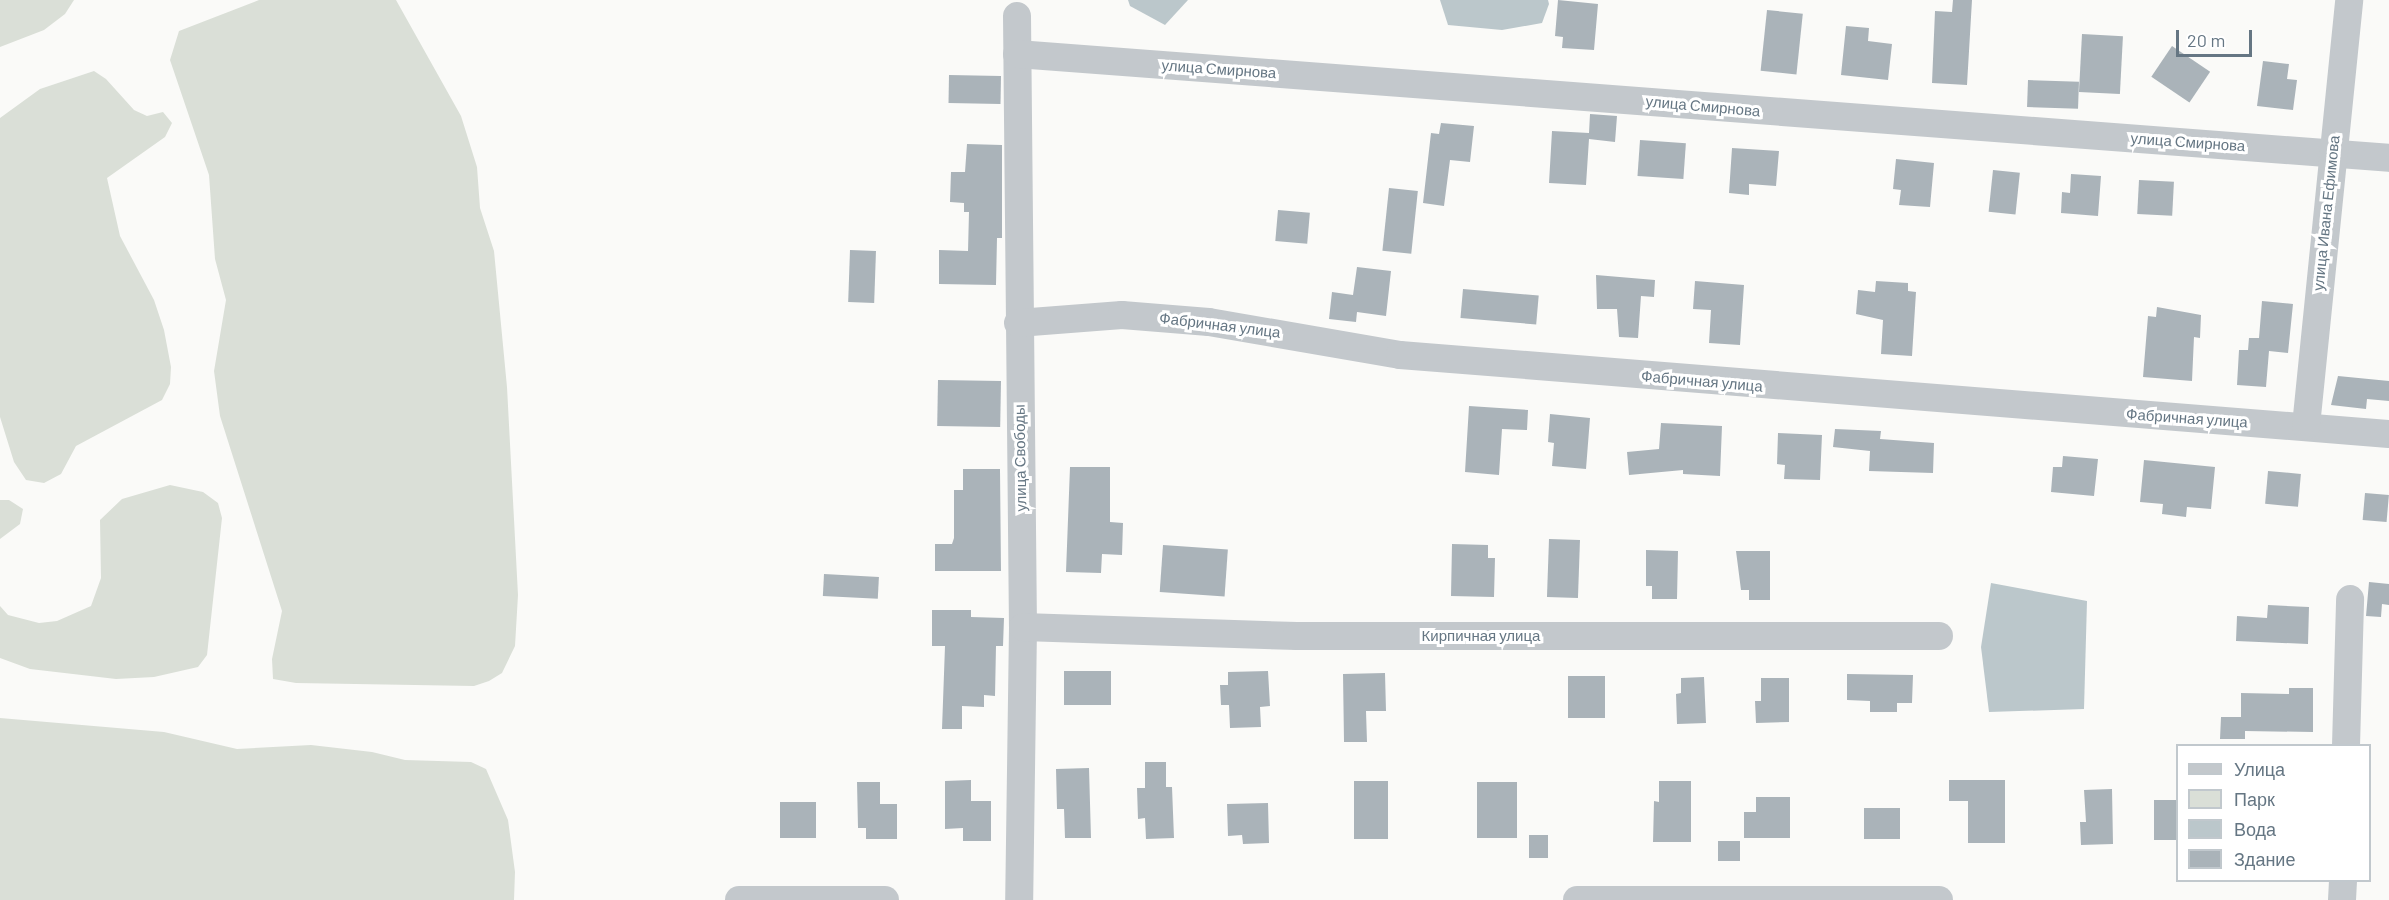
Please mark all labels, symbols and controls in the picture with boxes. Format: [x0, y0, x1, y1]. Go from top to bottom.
scale bar [2179, 18, 2256, 56]
text: 20 m [2187, 29, 2225, 51]
street label: улица Смирнова [1161, 56, 1277, 82]
street label: улица Смирнова [1645, 92, 1761, 120]
street label: улица Смирнова [2130, 129, 2246, 155]
street label: улица Ивана Ефимова [2309, 134, 2343, 292]
street label: Фабричная улица [1158, 309, 1282, 341]
street label: Фабричная улица [1641, 367, 1763, 395]
street label: улица Свободы [1010, 404, 1030, 512]
street label: Фабричная улица [2126, 405, 2248, 431]
street label: Кирпичная улица [1422, 627, 1540, 645]
legend [2176, 744, 2371, 882]
text: Улица [2234, 758, 2285, 780]
text: Парк [2234, 788, 2275, 810]
text: Вода [2234, 818, 2276, 840]
text: Здание [2234, 848, 2295, 870]

